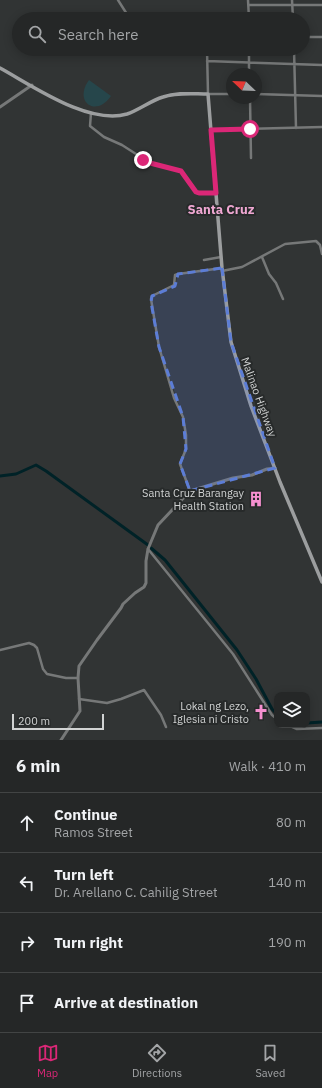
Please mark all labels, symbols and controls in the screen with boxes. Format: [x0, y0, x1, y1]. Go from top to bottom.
search box [12, 12, 310, 56]
icon: search [26, 23, 48, 45]
text: Search here [58, 25, 138, 44]
north arrow [226, 68, 262, 104]
route start [241, 120, 259, 138]
route end [134, 151, 152, 169]
district label: Santa Cruz [188, 201, 255, 218]
street label: Malinao Highway [238, 355, 280, 439]
place label: Santa Cruz Barangay Health Station [142, 486, 245, 513]
building icon: Santa Cruz Barangay Health Station [247, 490, 265, 508]
map controls [274, 692, 310, 728]
button: layers [274, 692, 310, 728]
place label: Lokal ng Lezo, Iglesia ni Cristo [173, 699, 249, 726]
church icon: Lokal ng Lezo, Iglesia ni Cristo [252, 703, 270, 721]
scale bar [12, 712, 104, 731]
text: 200 m [18, 714, 50, 728]
text: 6 min [16, 755, 60, 777]
text: Walk · 410 m [229, 758, 306, 775]
text: Continue [54, 805, 118, 824]
icon: ahead [16, 812, 38, 834]
text: 80 m [276, 814, 306, 831]
text: Ramos Street [54, 824, 133, 841]
text: Turn left [54, 865, 114, 884]
icon: left [16, 872, 38, 894]
text: 140 m [268, 874, 306, 891]
text: Dr. Arellano C. Cahilig Street [54, 884, 218, 901]
icon: right [16, 932, 38, 954]
text: Turn right [54, 933, 123, 952]
text: 190 m [268, 934, 306, 951]
icon: arrive [16, 992, 38, 1014]
text: Arrive at destination [54, 993, 198, 1012]
tab: Map [37, 1042, 59, 1080]
tab: Directions [132, 1042, 182, 1080]
tab: Saved [255, 1042, 285, 1080]

